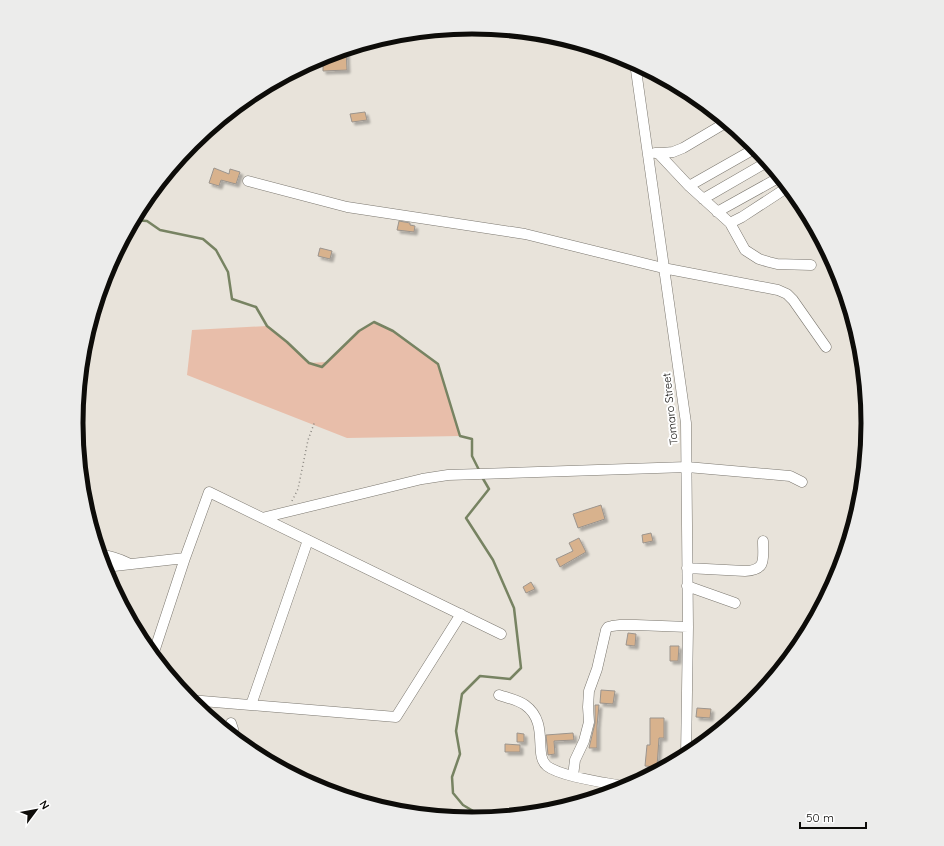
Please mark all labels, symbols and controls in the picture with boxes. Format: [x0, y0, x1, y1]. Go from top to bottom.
street label: Tomaro Street [659, 372, 681, 446]
north arrow [16, 790, 56, 830]
text: N [36, 798, 53, 812]
scale bar [800, 804, 866, 830]
text: 50 m [806, 810, 834, 825]

